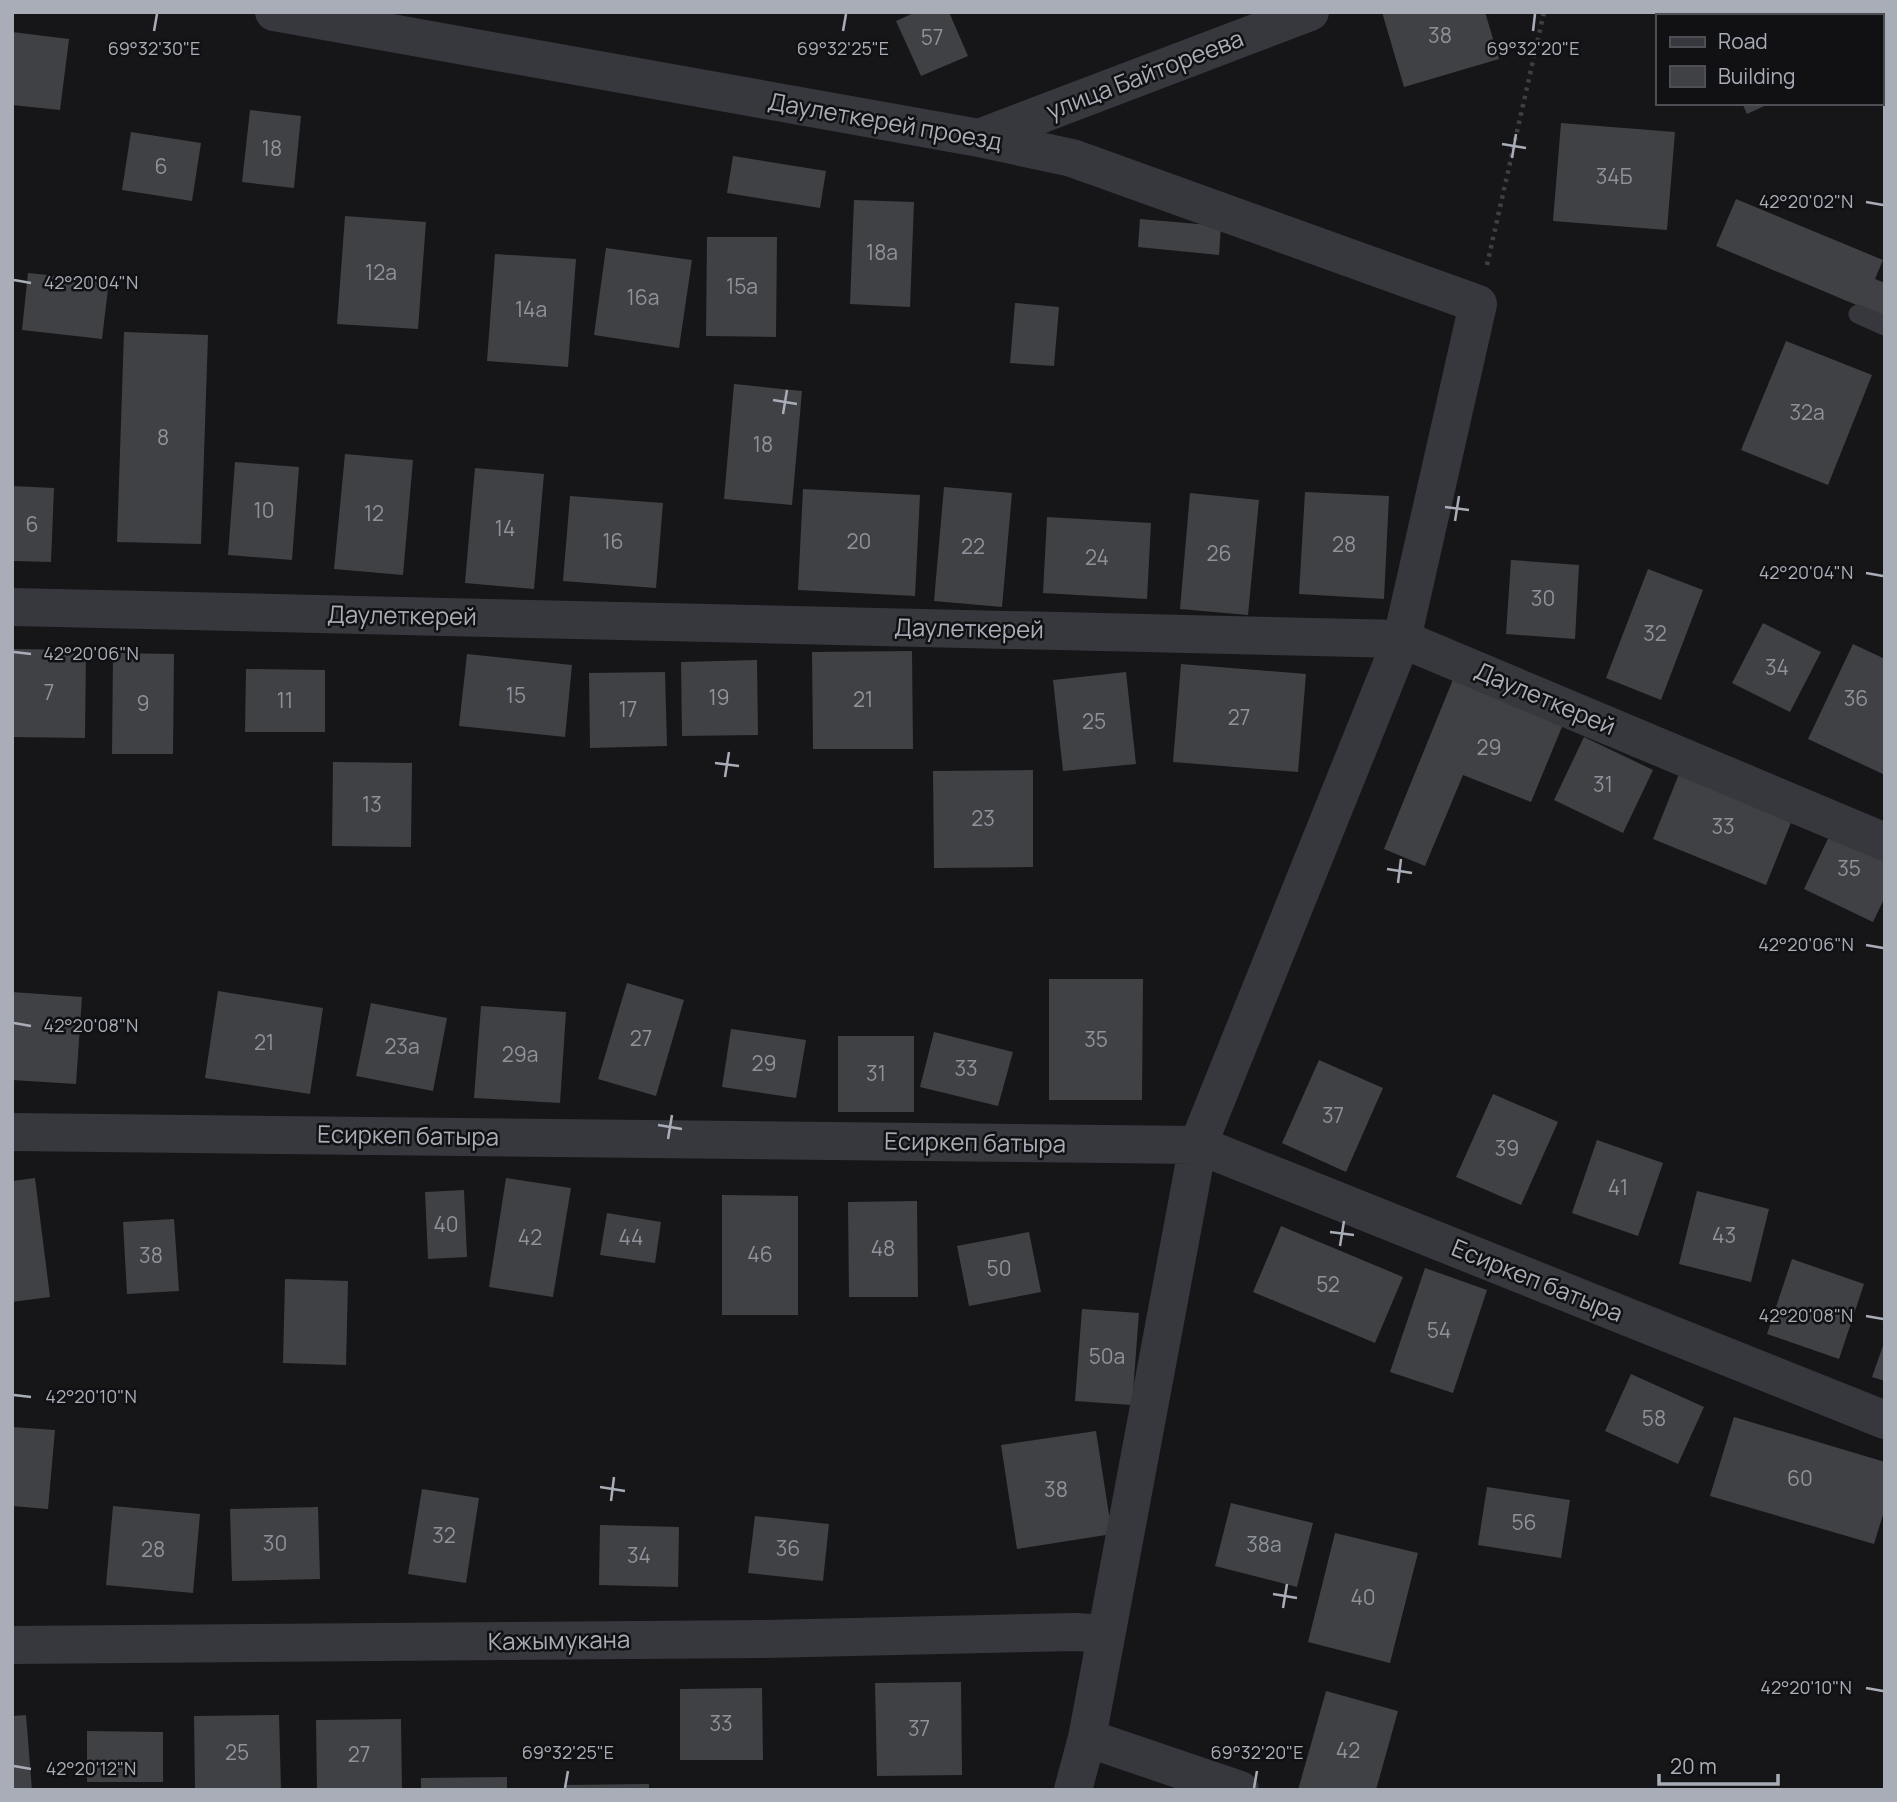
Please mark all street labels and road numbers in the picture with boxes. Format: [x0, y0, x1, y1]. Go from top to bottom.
street label: улица Байтореева [1041, 21, 1248, 126]
street label: Даулеткерей проезд [766, 84, 1005, 157]
street label: Даулеткерей [327, 597, 477, 632]
street label: Даулеткерей [894, 610, 1044, 645]
street label: Даулеткерей [1470, 653, 1621, 742]
street label: Есиркеп батыра [317, 1116, 499, 1153]
street label: Есиркеп батыра [884, 1123, 1066, 1160]
street label: Есиркеп батыра [1447, 1230, 1628, 1329]
street label: Кажымукана [487, 1622, 630, 1657]

